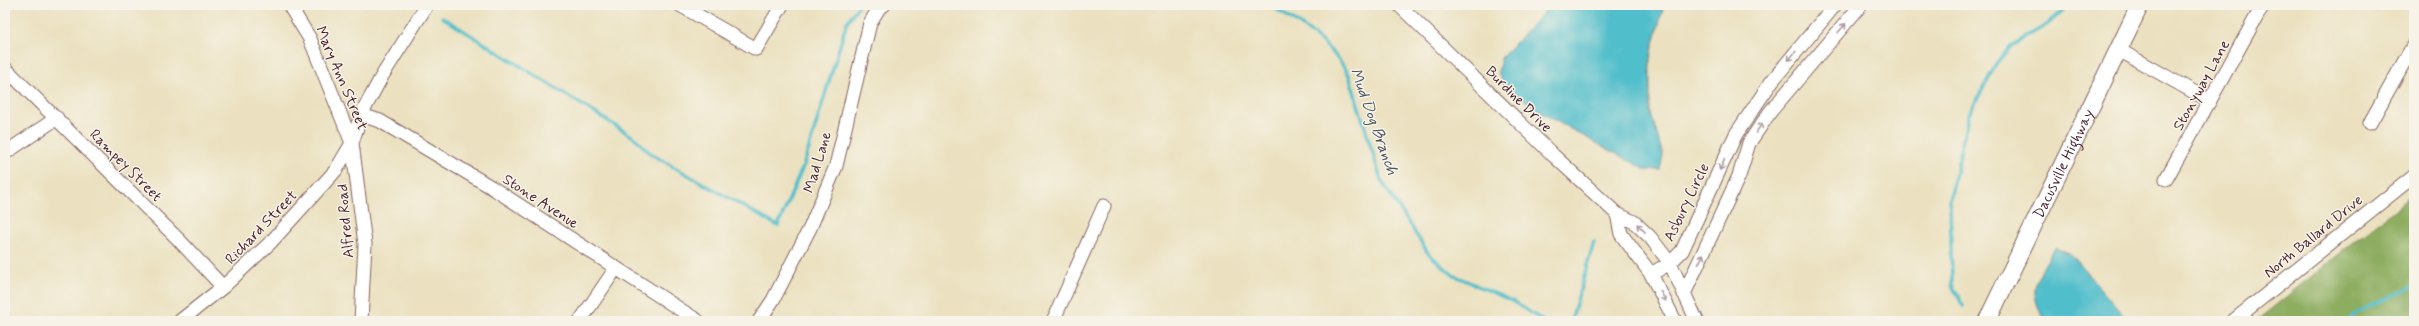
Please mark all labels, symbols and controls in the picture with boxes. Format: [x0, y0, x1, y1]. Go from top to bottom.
street label: Mary Ann Street [310, 23, 372, 134]
one-way arrow [1837, 23, 1846, 33]
street label: Stonyway Lane [2169, 37, 2235, 134]
one-way arrow [1788, 51, 1797, 61]
street label: Burdine Drive [1481, 62, 1556, 138]
water label: Mud Dog Branch [1345, 65, 1403, 178]
street label: Dacusville Highway [2029, 106, 2099, 222]
one-way arrow [1755, 123, 1763, 134]
street label: Rampey Street [85, 125, 166, 207]
street label: Mad Lane [799, 129, 837, 195]
one-way arrow [1718, 159, 1725, 171]
street label: Asbury Circle [1659, 160, 1715, 245]
street label: Stone Avenue [499, 170, 582, 234]
street label: Alfred Road [333, 183, 359, 259]
street label: Richard Street [221, 186, 302, 269]
street label: North Ballard Drive [2260, 190, 2367, 283]
one-way arrow [1636, 224, 1646, 233]
one-way arrow [1697, 254, 1705, 266]
one-way arrow [1659, 290, 1667, 302]

